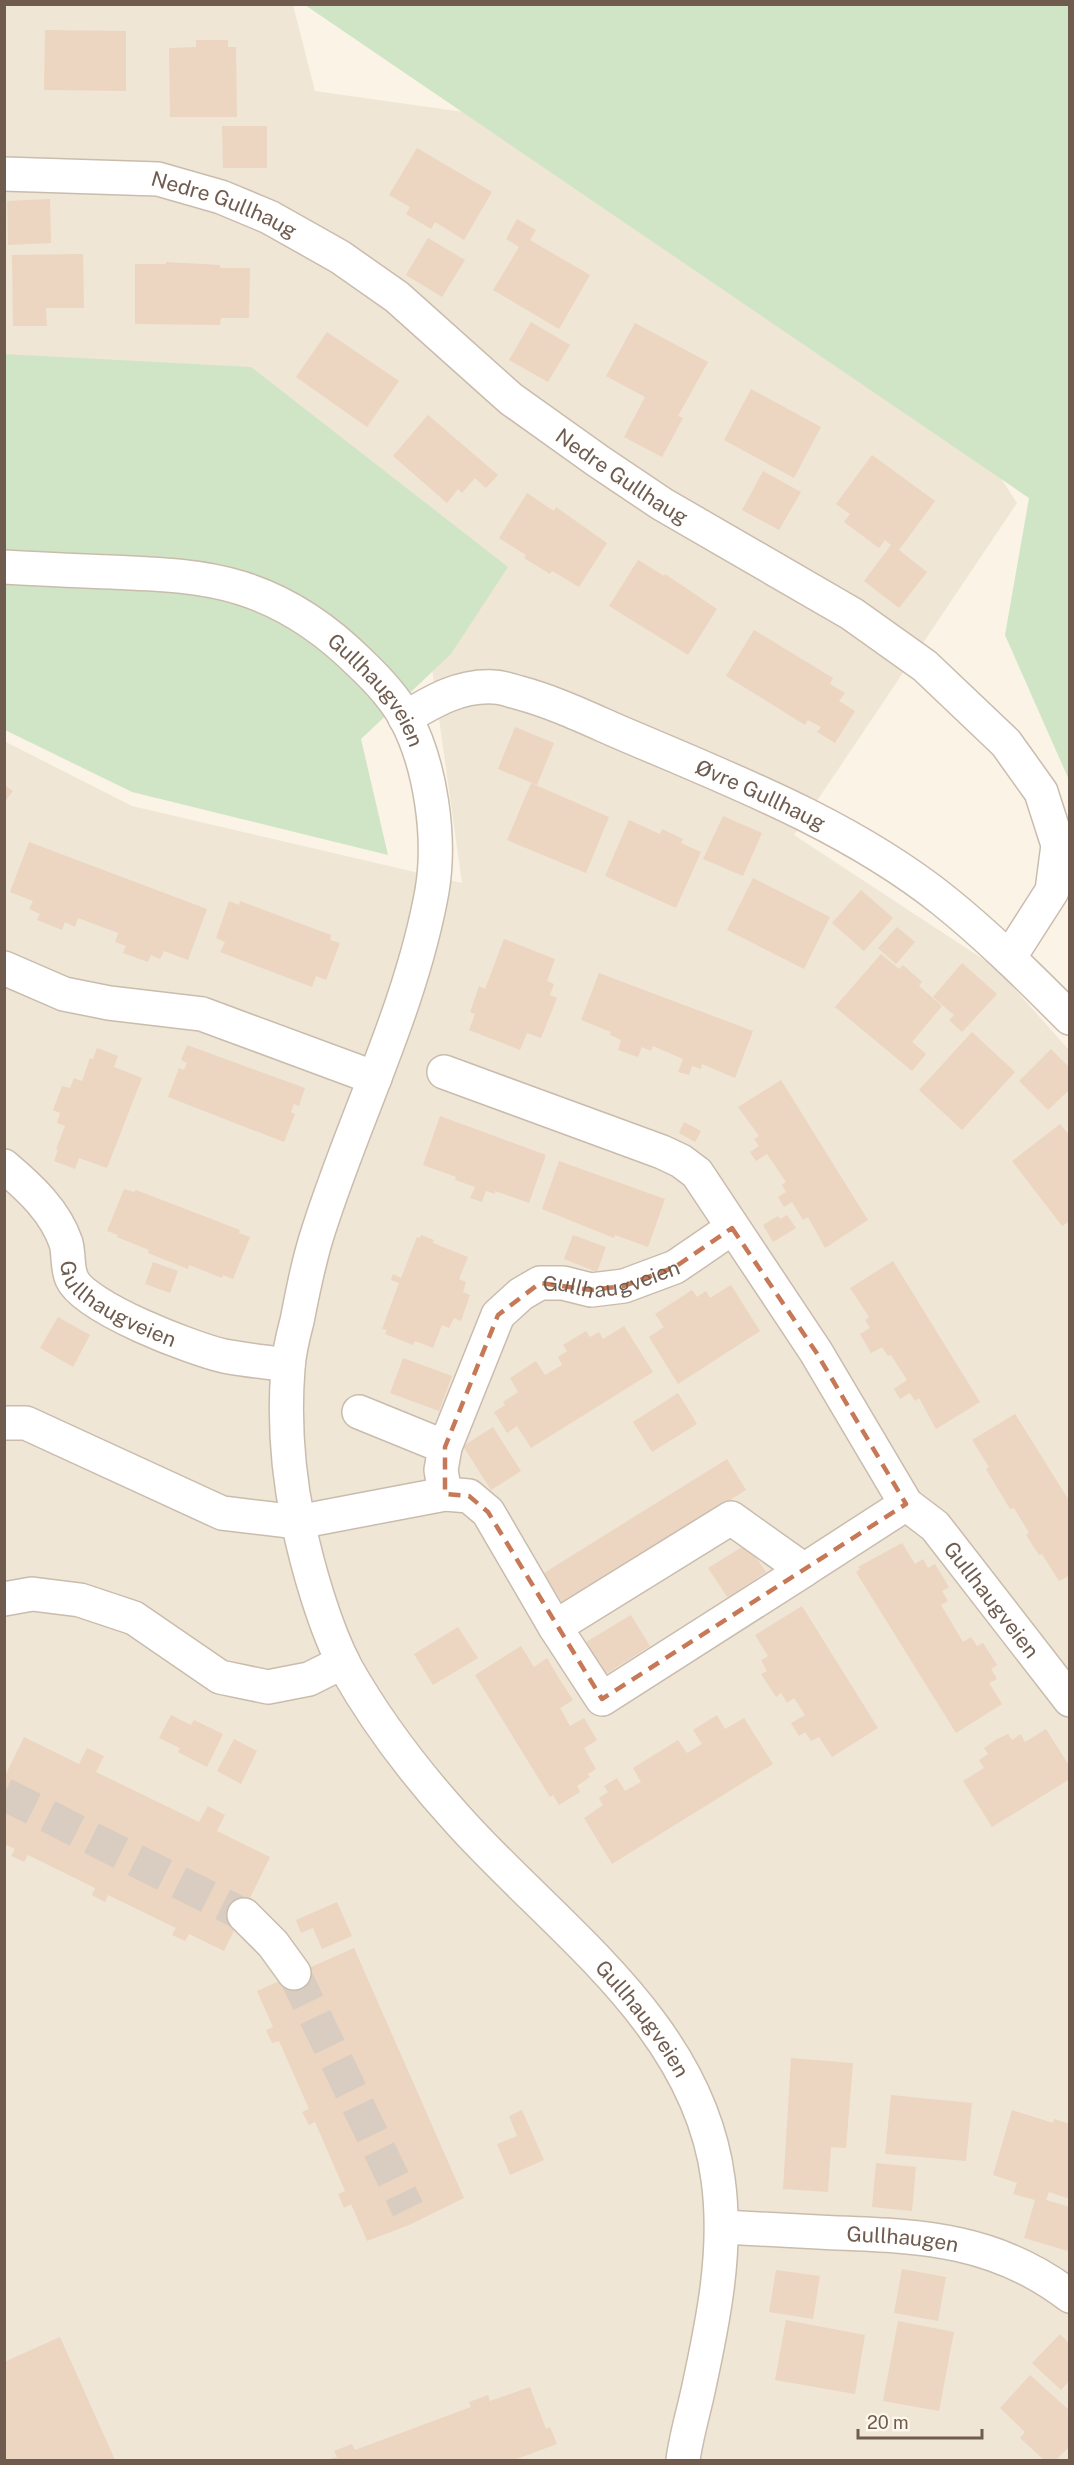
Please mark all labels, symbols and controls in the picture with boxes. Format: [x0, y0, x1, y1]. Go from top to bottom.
street label: Nedre Gullhaug [149, 165, 302, 243]
street label: Nedre Gullhaug [551, 423, 693, 529]
street label: Gullhaugveien [323, 627, 429, 750]
street label: Øvre Gullhaug [692, 754, 830, 835]
street label: Gullhaugveien [543, 1254, 683, 1303]
street label: Gullhaugveien [55, 1259, 180, 1352]
street label: Gullhaugveien [939, 1536, 1045, 1662]
street label: Gullhaugveien [591, 1955, 695, 2081]
street label: Gullhaugen [846, 2221, 961, 2257]
scale bar [858, 2402, 982, 2440]
text: 20 m [867, 2412, 909, 2433]

